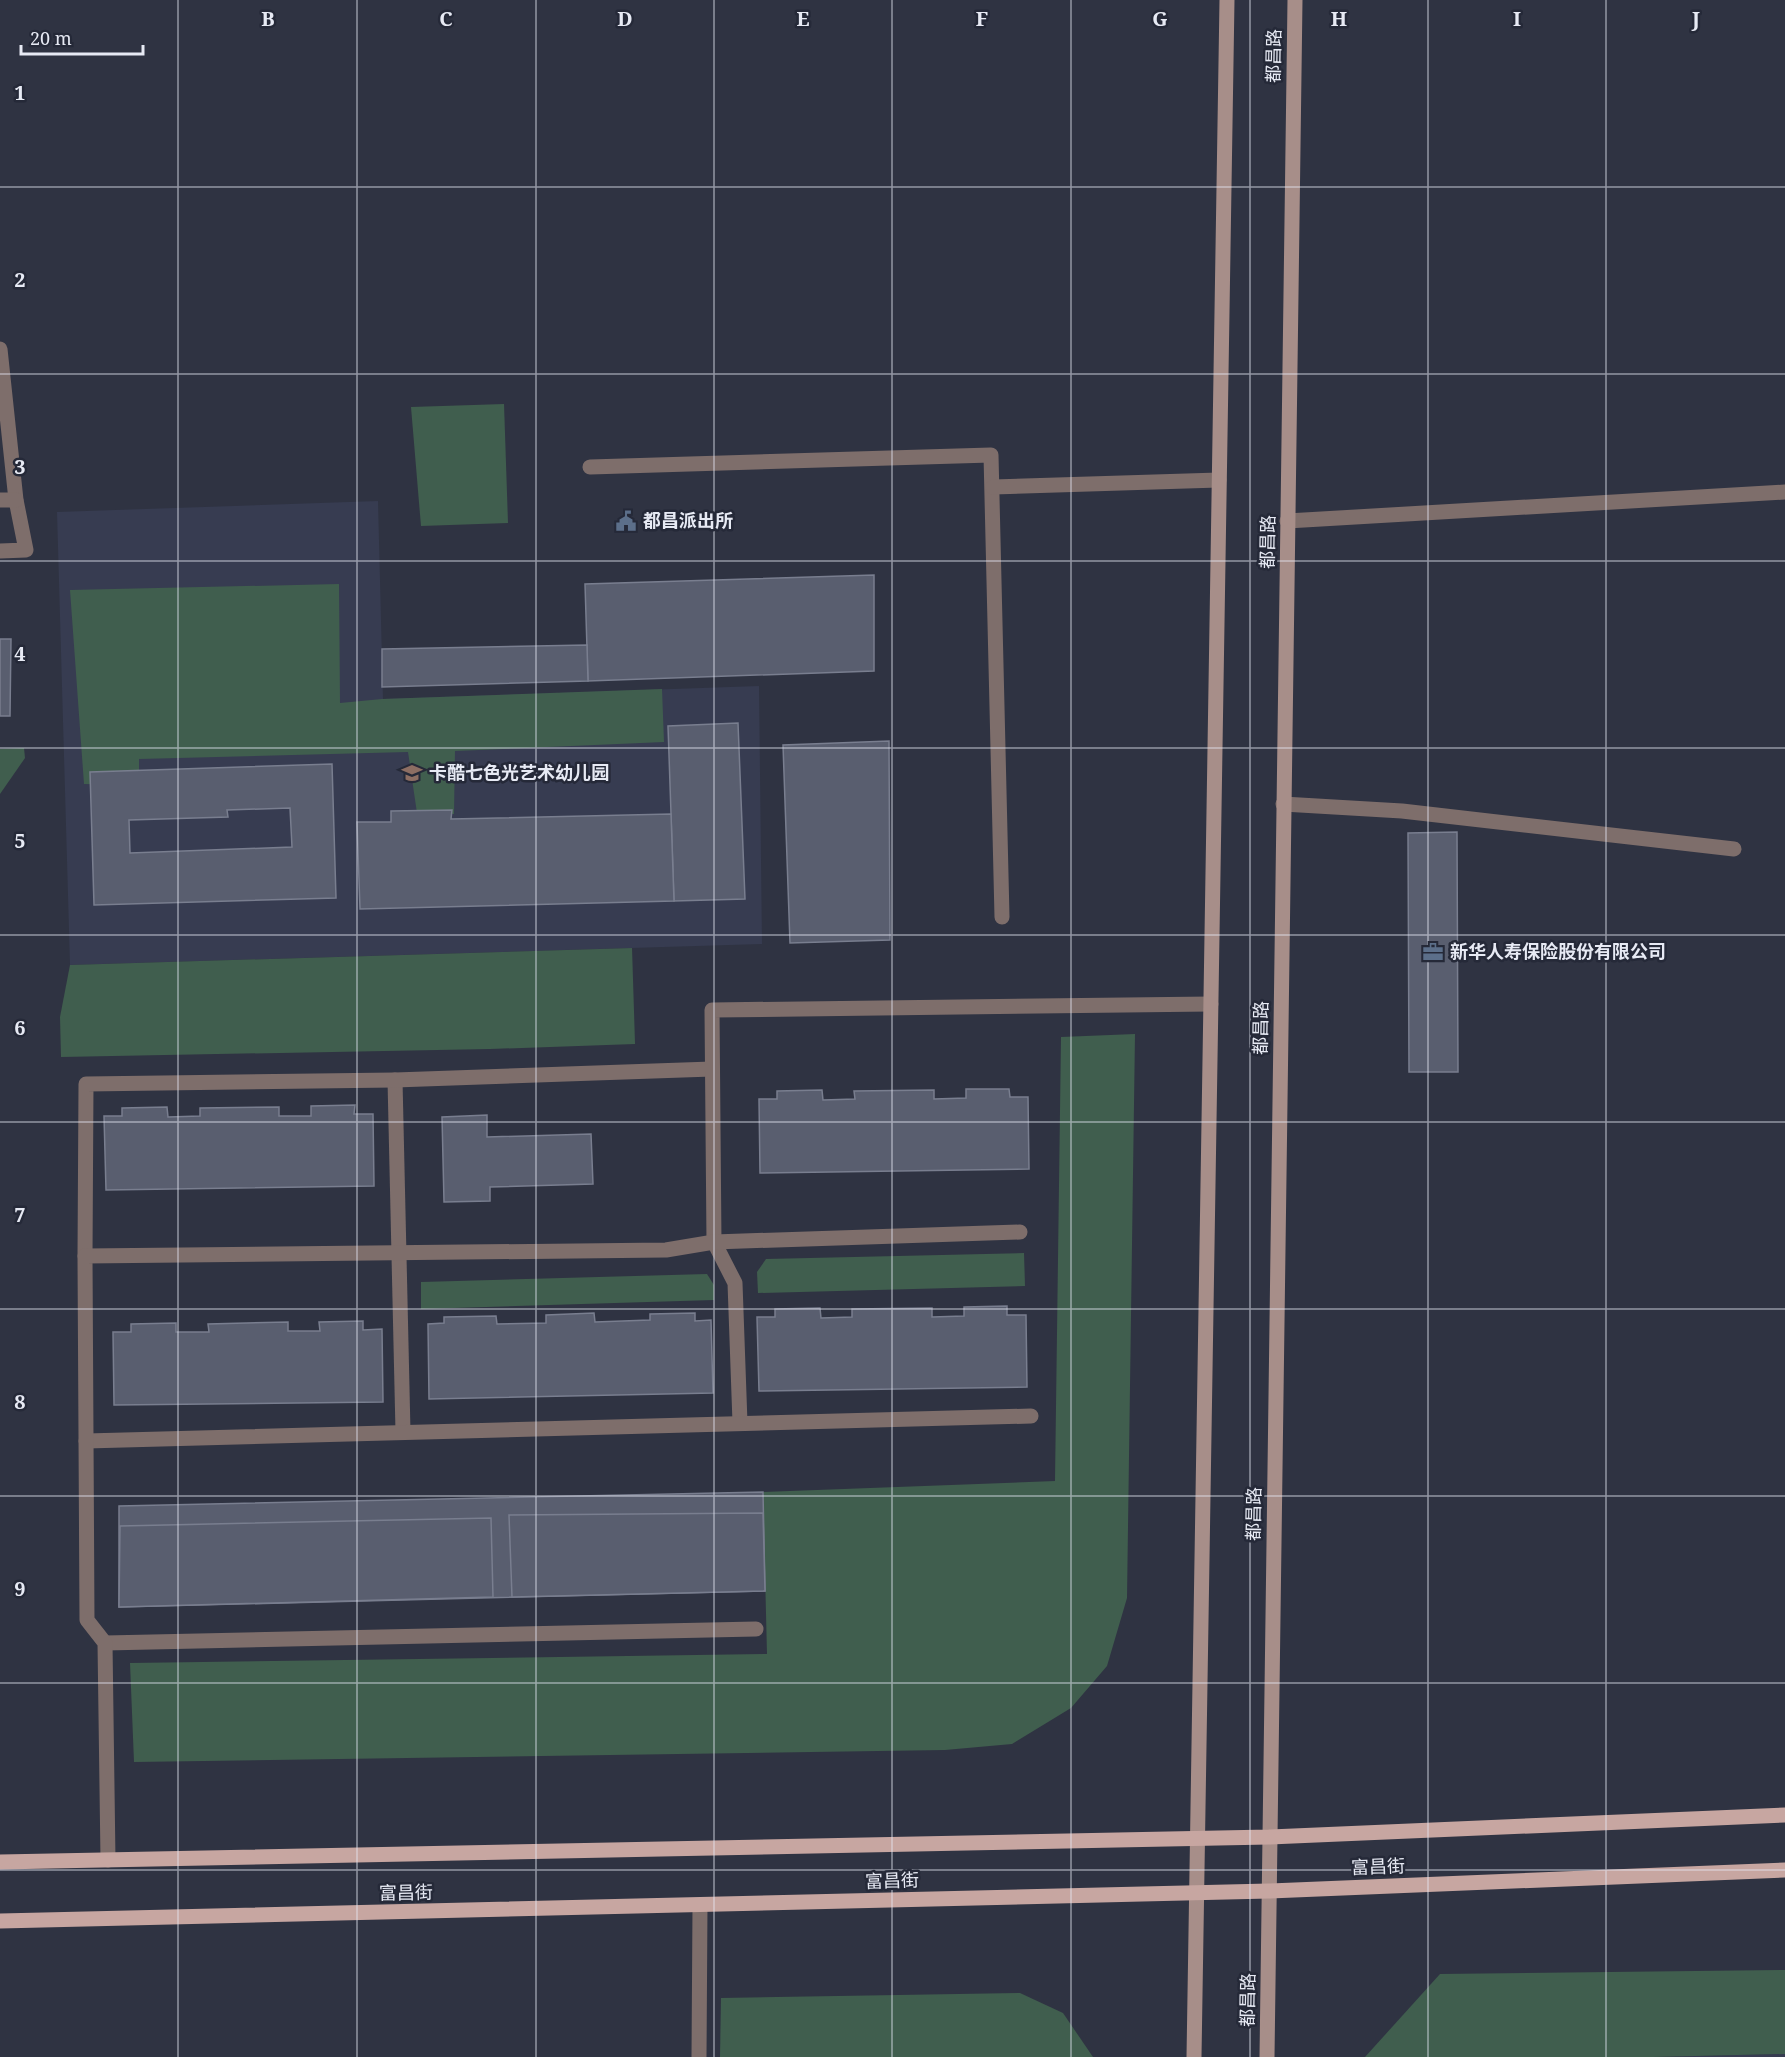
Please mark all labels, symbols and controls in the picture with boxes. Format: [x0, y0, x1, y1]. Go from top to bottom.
text: B [261, 5, 275, 32]
text: C [439, 5, 453, 32]
text: D [617, 5, 633, 32]
text: E [796, 5, 810, 32]
text: F [976, 5, 988, 32]
text: G [1152, 5, 1168, 32]
text: H [1331, 5, 1347, 32]
text: I [1513, 5, 1521, 32]
text: J [1691, 5, 1700, 32]
scale bar [21, 18, 142, 56]
text: 20 m [30, 26, 72, 50]
street label: 都昌路 [1261, 29, 1285, 83]
text: 1 [14, 79, 26, 106]
text: 2 [14, 266, 26, 293]
text: 3 [14, 453, 26, 480]
place label: 都昌派出所 [643, 508, 733, 532]
public building icon: 都昌派出所 [614, 509, 638, 533]
street label: 都昌路 [1255, 515, 1279, 569]
text: 4 [14, 640, 26, 667]
place label: 卡酷七色光艺术幼儿园 [429, 760, 609, 784]
school or university icon: 卡酷七色光艺术幼儿园 [400, 761, 424, 785]
text: 5 [14, 827, 26, 854]
place label: 新华人寿保险股份有限公司 [1450, 939, 1666, 963]
office icon: 新华人寿保险股份有限公司 [1421, 940, 1445, 964]
street label: 都昌路 [1248, 1001, 1272, 1055]
text: 6 [14, 1014, 26, 1041]
text: 7 [14, 1201, 26, 1228]
text: 8 [14, 1388, 26, 1415]
street label: 都昌路 [1241, 1487, 1265, 1541]
text: 9 [14, 1575, 26, 1602]
street label: 富昌街 [1351, 1853, 1405, 1879]
street label: 富昌街 [865, 1867, 919, 1893]
street label: 富昌街 [379, 1880, 433, 1904]
street label: 都昌路 [1235, 1973, 1259, 2027]

